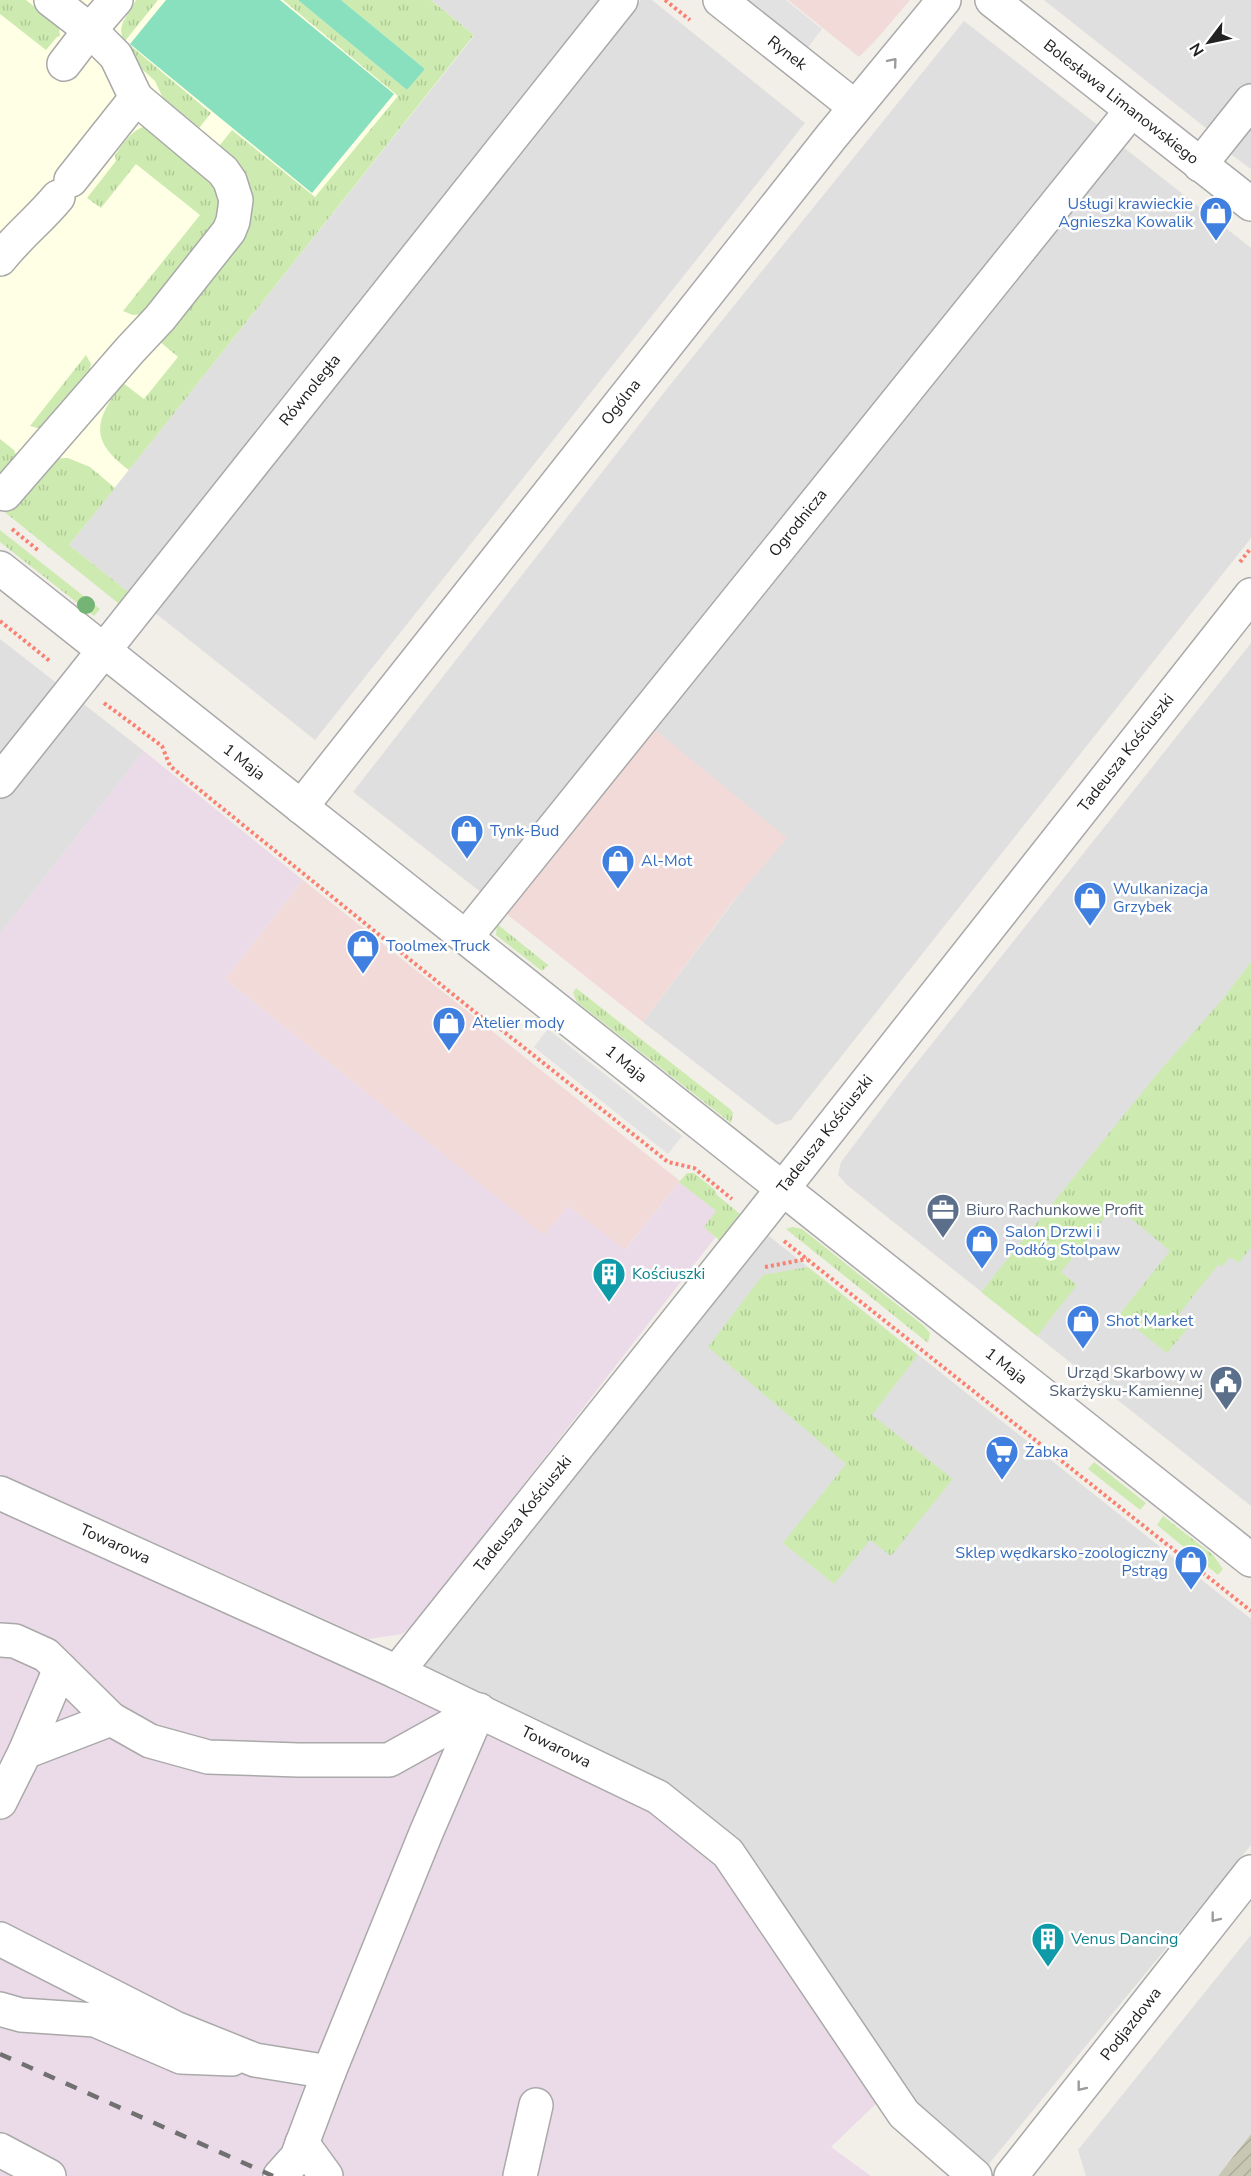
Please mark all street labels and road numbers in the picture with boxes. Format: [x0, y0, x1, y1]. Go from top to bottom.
street label: Rynek [763, 31, 812, 76]
street label: Bolesława Limanowskiego [1039, 34, 1203, 170]
street label: Równoległa [274, 349, 346, 431]
street label: Ogólna [596, 374, 646, 430]
street label: Ogrodnicza [764, 484, 832, 562]
street label: Tadeusza Kościuszki [1073, 689, 1179, 817]
street label: 1 Maja [218, 739, 270, 785]
street label: 1 Maja [600, 1040, 652, 1088]
street label: Tadeusza Kościuszki [772, 1070, 878, 1198]
street label: 1 Maja [980, 1343, 1032, 1389]
street label: Tadeusza Kościuszki [469, 1451, 577, 1577]
street label: Towarowa [76, 1519, 154, 1569]
street label: Towarowa [517, 1721, 595, 1773]
street label: Podjazdowa [1095, 1983, 1167, 2065]

